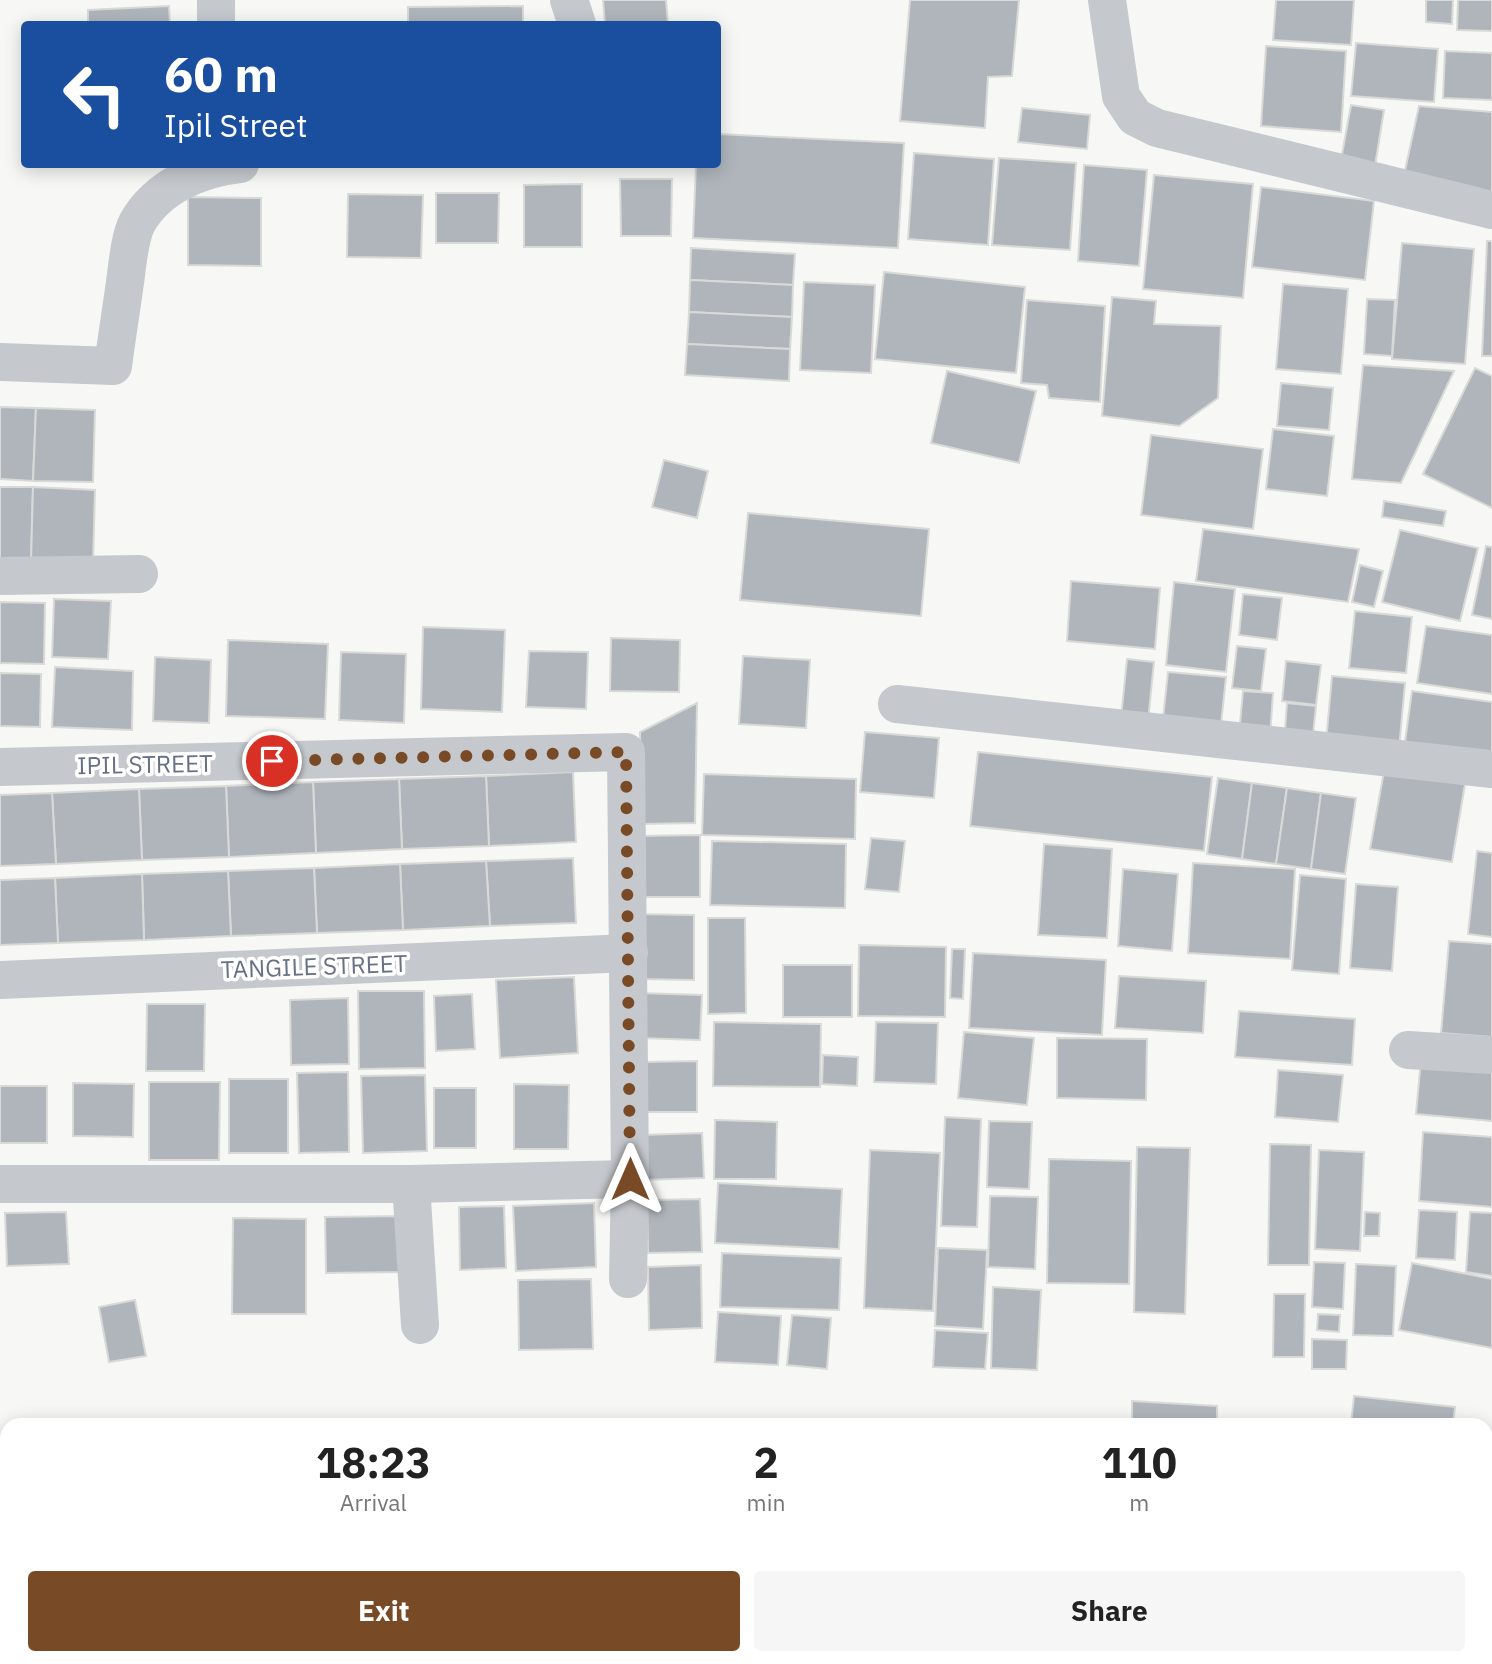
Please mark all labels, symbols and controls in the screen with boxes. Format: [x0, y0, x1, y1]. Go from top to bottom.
text: 60 m [164, 42, 278, 105]
icon: left [49, 49, 140, 140]
text: Ipil Street [164, 104, 307, 146]
pin [242, 731, 302, 791]
icon: arrive [253, 742, 291, 780]
street label: IPIL STREET [77, 747, 213, 781]
street label: TANGILE STREET [220, 947, 408, 985]
position arrow [593, 1142, 667, 1216]
text: 18:23 [316, 1435, 431, 1490]
text: 2 [753, 1435, 779, 1490]
text: 110 [1101, 1435, 1177, 1490]
text: Arrival [340, 1487, 407, 1517]
text: min [747, 1487, 785, 1517]
text: m [1129, 1487, 1149, 1517]
button: Exit [28, 1571, 740, 1651]
button: Share [754, 1571, 1465, 1651]

